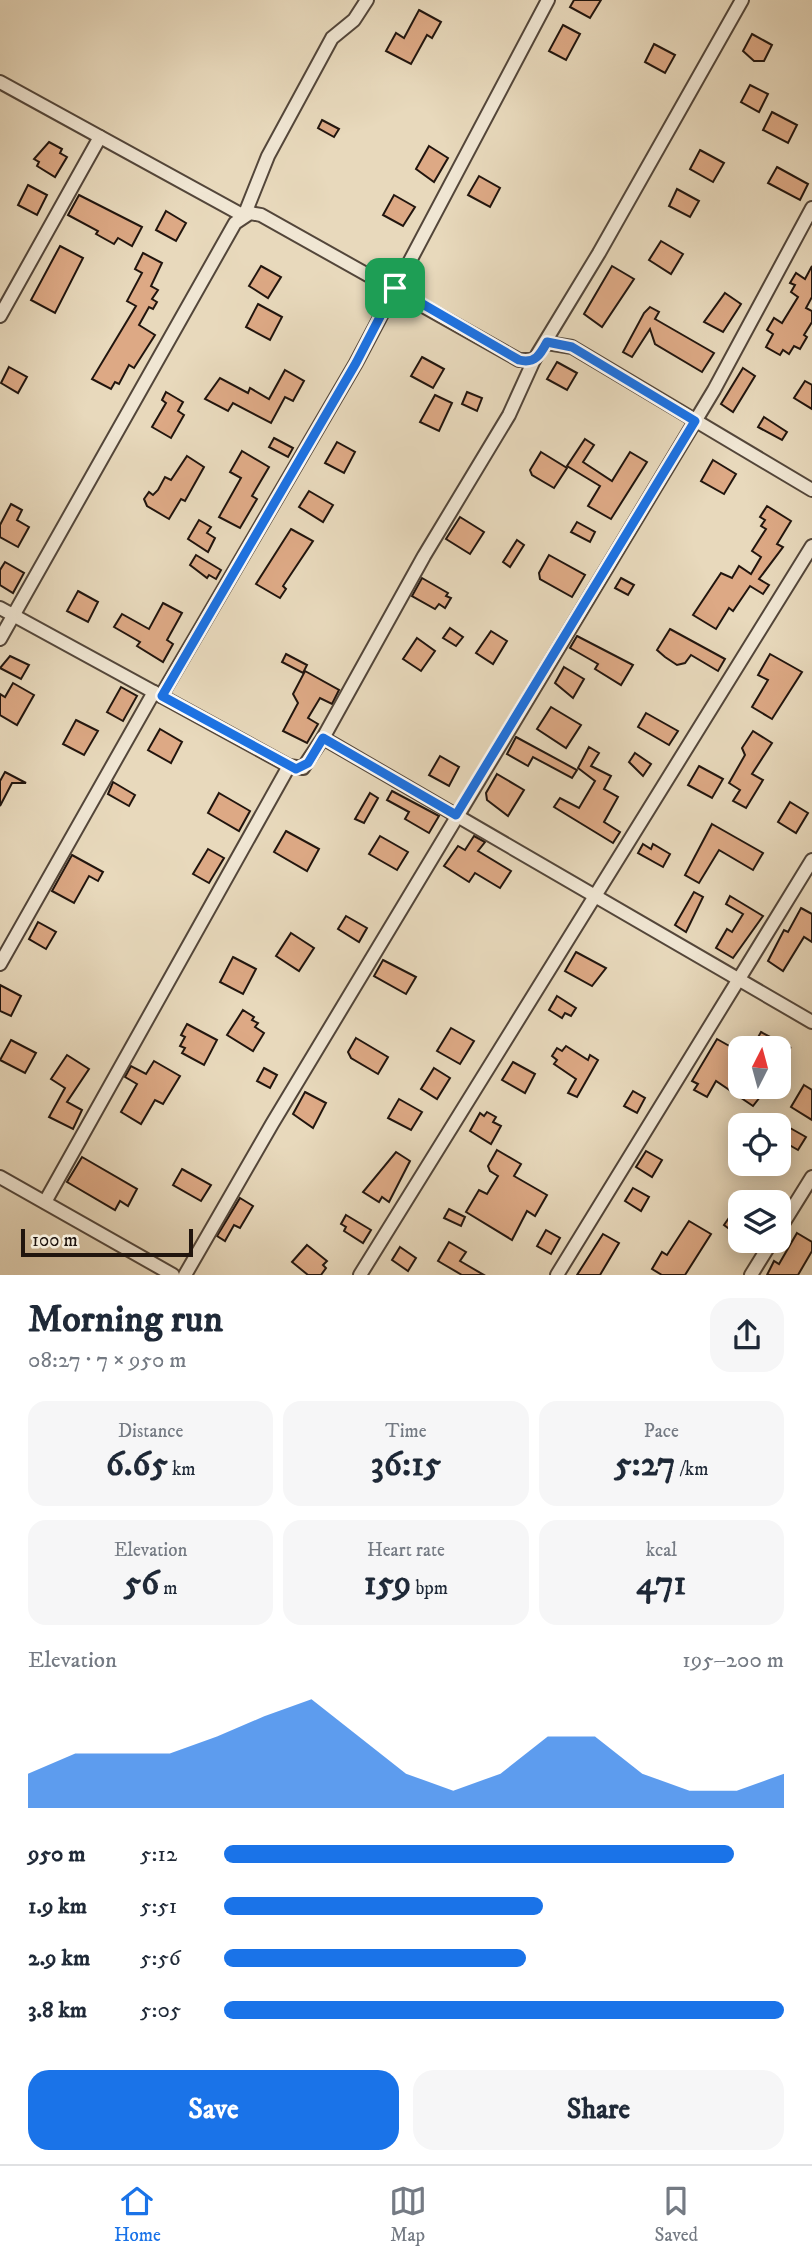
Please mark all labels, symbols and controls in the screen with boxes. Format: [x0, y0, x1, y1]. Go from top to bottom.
pin [365, 258, 425, 318]
icon: arrive [376, 269, 414, 307]
north arrow [728, 1036, 791, 1099]
map controls [728, 1036, 791, 1253]
button: locate [728, 1113, 791, 1176]
button: layers [728, 1190, 791, 1253]
scale bar [21, 1226, 192, 1258]
text: 100 m [32, 1229, 78, 1252]
text: Morning run [28, 1296, 223, 1344]
button: share [710, 1298, 784, 1372]
text: 08:27 · 7 × 950 m [28, 1346, 187, 1375]
text: Distance [118, 1420, 183, 1443]
text: Time [385, 1420, 427, 1443]
text: Pace [644, 1420, 679, 1443]
text: 6.65 [106, 1443, 168, 1487]
text: 36:15 [371, 1443, 441, 1487]
text: 5:27 [614, 1443, 676, 1487]
text: km [168, 1458, 196, 1481]
text: /km [676, 1458, 708, 1481]
text: Elevation [114, 1539, 187, 1562]
text: Heart rate [367, 1539, 445, 1562]
text: kcal [646, 1539, 677, 1562]
text: 56 [124, 1562, 159, 1606]
text: 159 [364, 1562, 411, 1606]
text: 471 [636, 1562, 686, 1606]
text: m [159, 1577, 178, 1600]
text: bpm [411, 1577, 448, 1600]
text: Elevation [28, 1646, 117, 1675]
text: 195–200 m [682, 1646, 784, 1675]
text: 950 m [28, 1840, 86, 1869]
text: 5:12 [140, 1840, 177, 1869]
text: 1.9 km [28, 1892, 87, 1921]
text: 5:51 [140, 1892, 177, 1921]
text: 2.9 km [28, 1944, 90, 1973]
text: 5:56 [140, 1944, 181, 1973]
text: 3.8 km [28, 1996, 87, 2025]
text: 5:05 [140, 1996, 181, 2025]
button: Save [28, 2070, 399, 2150]
button: Share [413, 2070, 784, 2150]
tab: Home [114, 2182, 161, 2247]
tab: Map [389, 2182, 427, 2247]
tab: Saved [654, 2182, 698, 2247]

